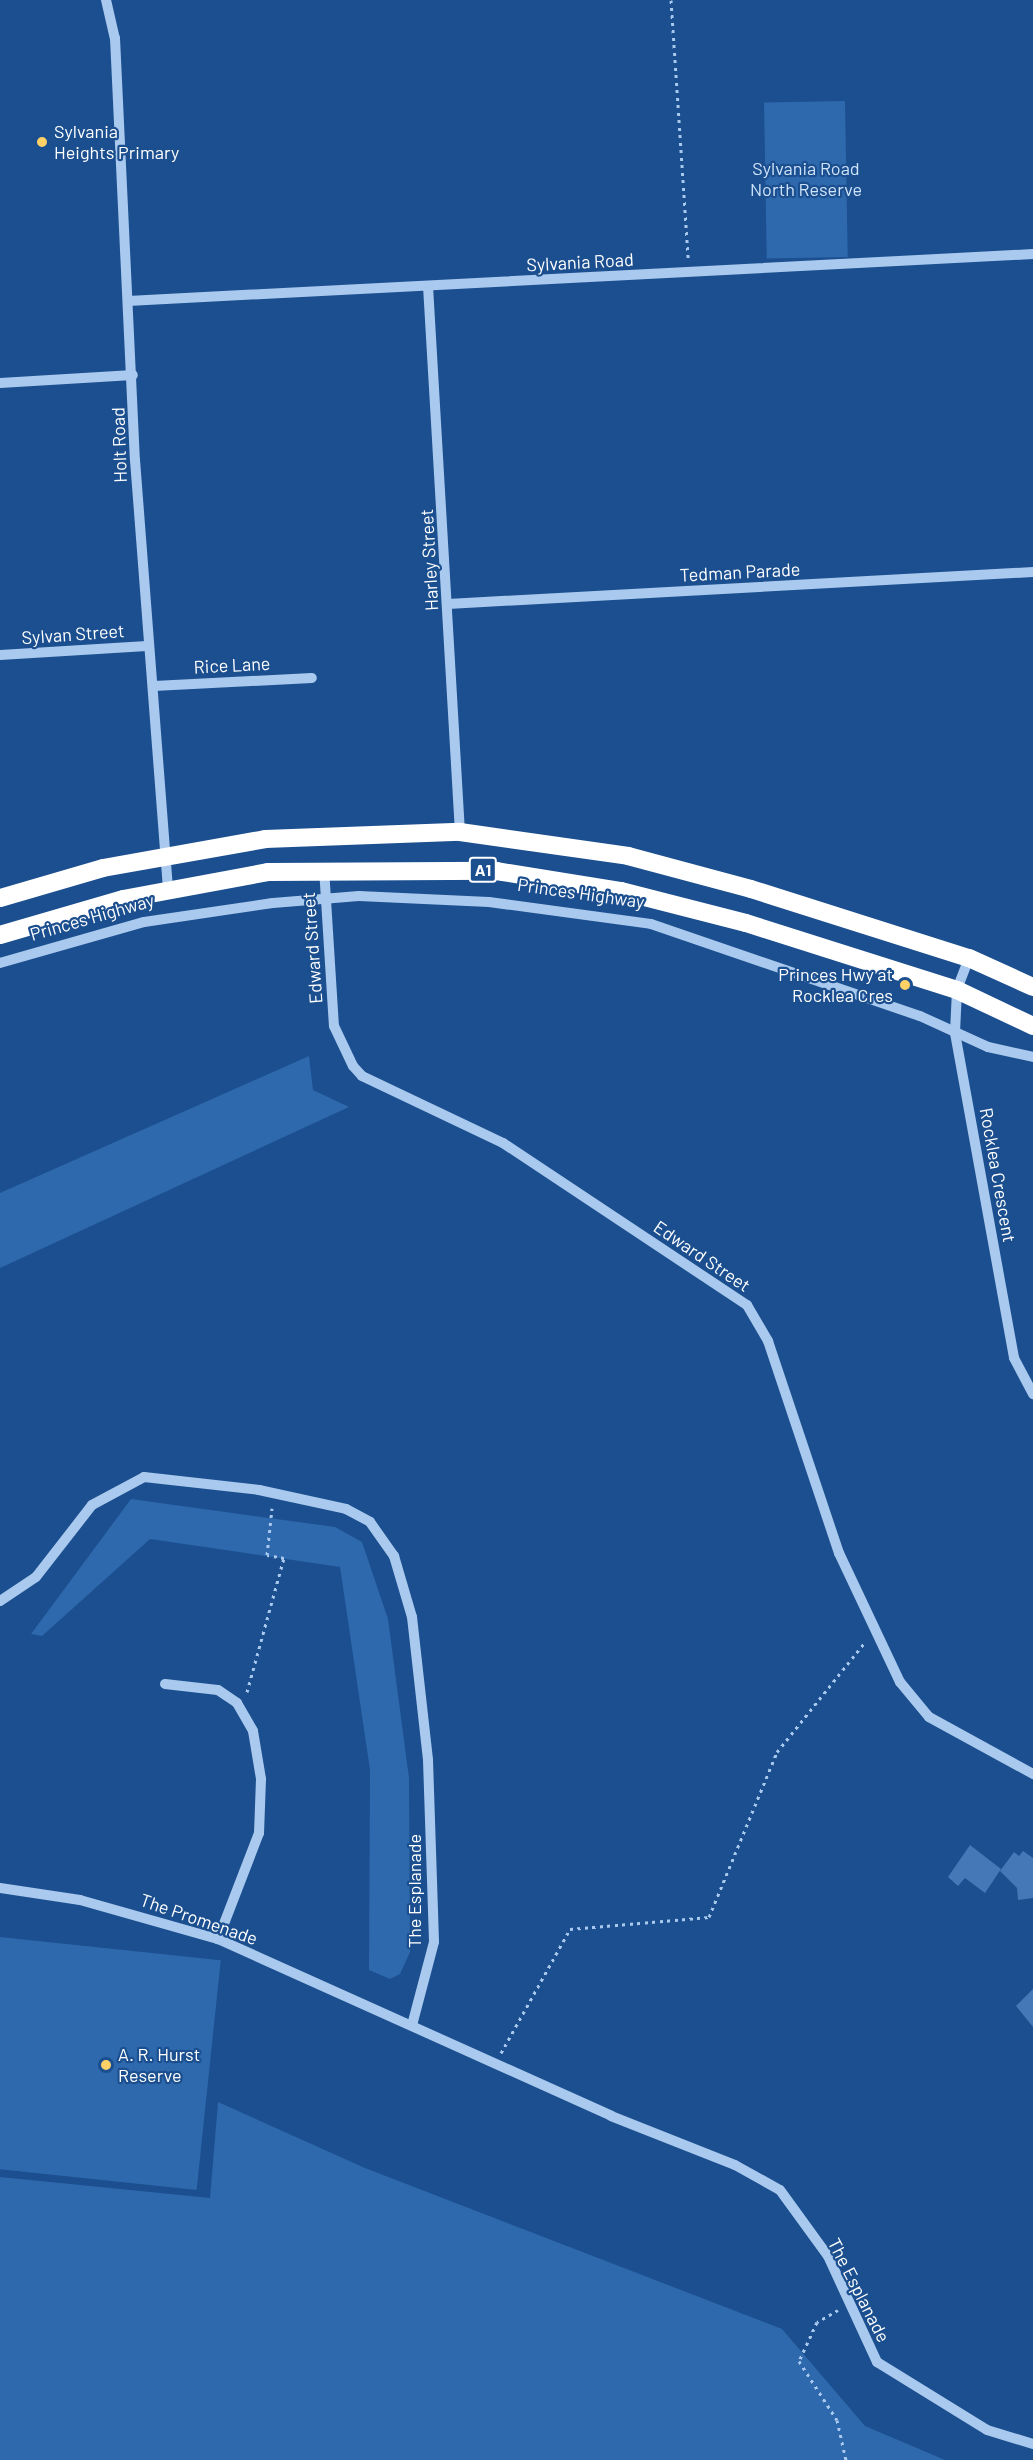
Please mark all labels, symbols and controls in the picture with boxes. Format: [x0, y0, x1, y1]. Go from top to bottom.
place label: Sylvania Heights Primary [54, 121, 179, 164]
marker: Sylvania Heights Primary [35, 135, 49, 149]
park label: Sylvania Road North Reserve [750, 158, 862, 201]
street label: Sylvania Road [526, 248, 634, 276]
street label: Holt Road [107, 407, 131, 483]
street label: Harley Street [416, 508, 442, 612]
street label: Tedman Parade [679, 558, 801, 586]
street label: Sylvan Street [21, 620, 125, 648]
street label: Rice Lane [193, 652, 271, 678]
road number: A1 [468, 857, 498, 883]
street label: Princes Highway [516, 873, 646, 913]
street label: Princes Highway [27, 889, 157, 945]
street label: Edward Street [297, 892, 327, 1004]
place label: Princes Hwy at Rocklea Cres [778, 964, 893, 1006]
marker: Princes Hwy at Rocklea Cres [898, 978, 912, 992]
street label: Rocklea Crescent [976, 1106, 1020, 1244]
street label: Edward Street [650, 1216, 754, 1296]
street label: The Esplanade [403, 1834, 425, 1948]
street label: The Promenade [138, 1889, 260, 1949]
place label: A. R. Hurst Reserve [118, 2044, 200, 2086]
marker: A. R. Hurst Reserve [99, 2058, 113, 2072]
street label: The Esplanade [823, 2234, 895, 2346]

